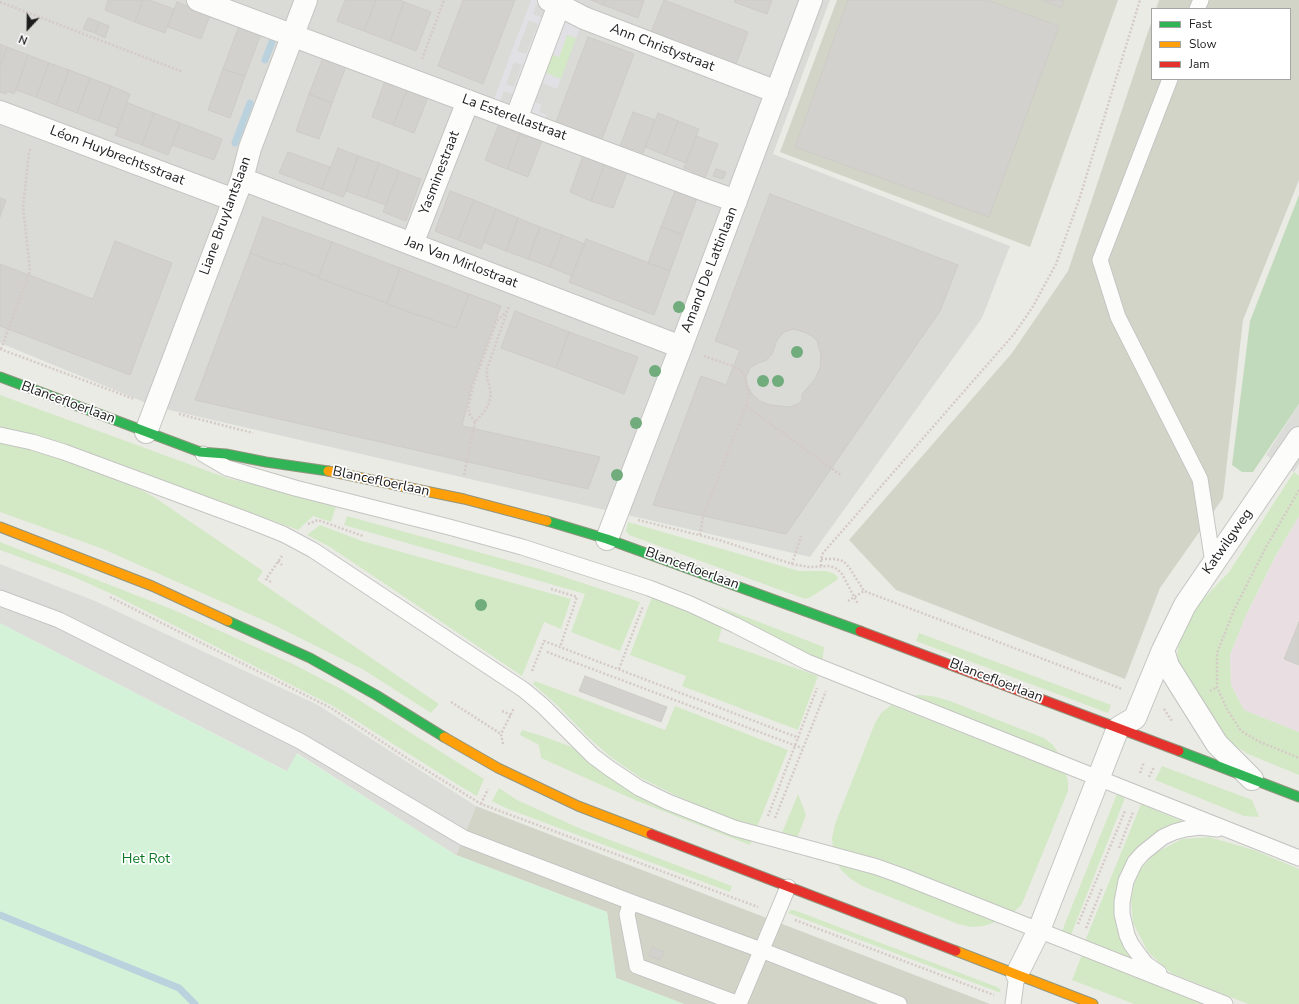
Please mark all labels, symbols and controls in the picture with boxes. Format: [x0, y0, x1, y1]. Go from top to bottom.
north arrow [8, 8, 48, 48]
legend [1151, 8, 1291, 80]
text: Fast [1189, 16, 1212, 32]
street label: Ann Christystraat [608, 20, 716, 76]
text: N [17, 31, 30, 48]
text: Slow [1189, 36, 1217, 52]
text: Jam [1189, 56, 1210, 72]
street label: La Esterellastraat [459, 91, 569, 145]
street label: Léon Huybrechtsstraat [47, 123, 187, 189]
street label: Yasminestraat [416, 129, 464, 217]
street label: Liane Bruylantslaan [197, 154, 255, 278]
street label: Amand De Lattinlaan [678, 205, 742, 335]
street label: Jan Van Mirlostraat [402, 234, 520, 292]
street label: Blancefloerlaan [19, 378, 117, 428]
street label: Blancefloerlaan [331, 464, 431, 500]
street label: Katwilgweg [1199, 506, 1257, 578]
street label: Blancefloerlaan [643, 544, 741, 594]
street label: Blancefloerlaan [947, 655, 1045, 707]
park label: Het Rot [122, 852, 170, 868]

